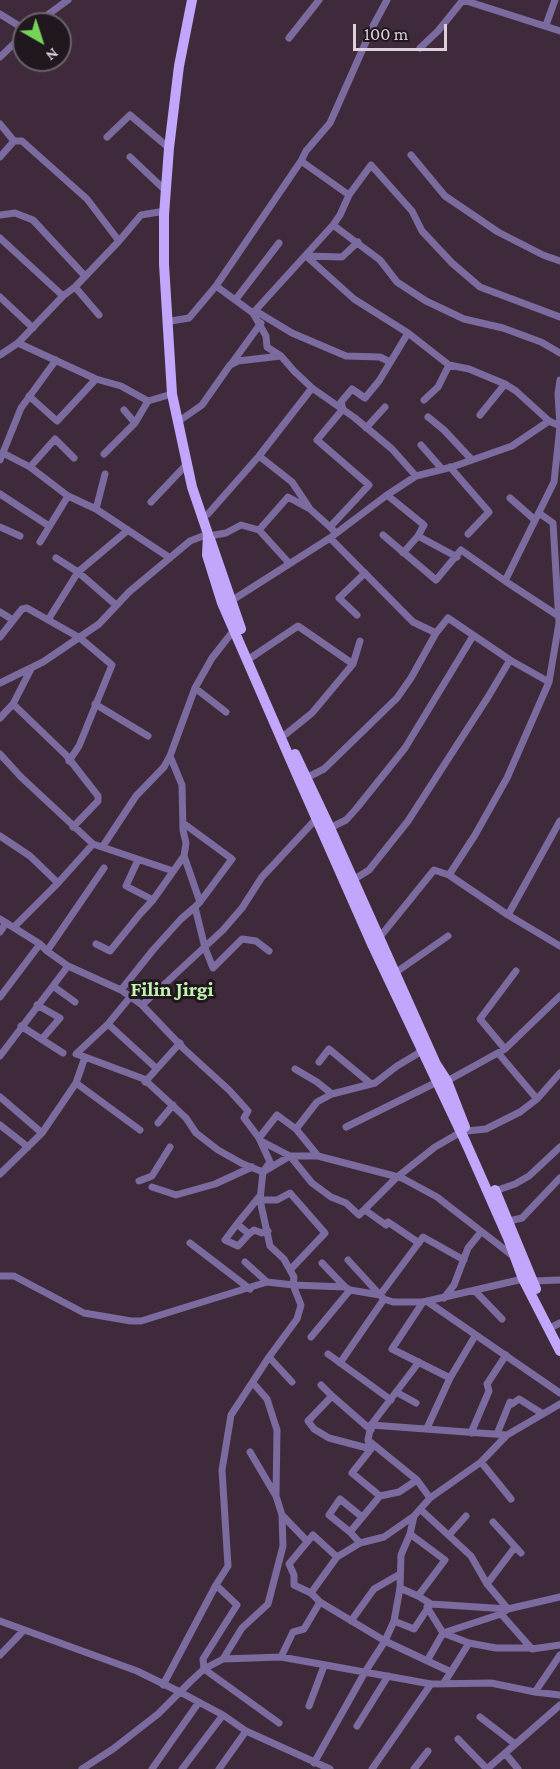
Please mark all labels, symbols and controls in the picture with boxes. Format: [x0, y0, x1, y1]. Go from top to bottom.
north arrow [12, 12, 72, 72]
scale bar [356, 12, 450, 50]
text: 100 m [364, 24, 408, 44]
text: N [43, 45, 62, 65]
district label: Filin Jirgi [130, 977, 214, 1003]

